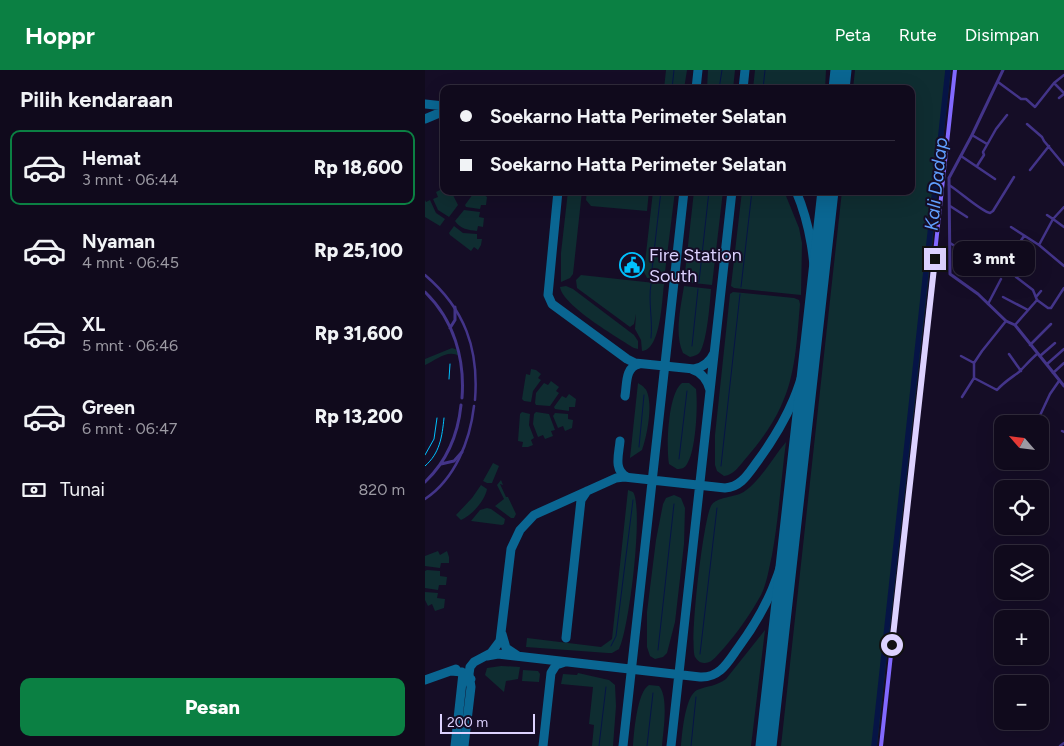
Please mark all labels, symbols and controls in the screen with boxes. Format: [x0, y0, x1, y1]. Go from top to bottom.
text: Hoppr [25, 21, 95, 50]
text: Peta [835, 24, 871, 46]
text: Rute [899, 24, 937, 46]
text: Disimpan [965, 24, 1039, 46]
text: Pilih kendaraan [20, 86, 173, 113]
text: Soekarno Hatta Perimeter Selatan [490, 105, 787, 128]
water label: Kali Dadap [920, 136, 952, 232]
icon: car [22, 145, 67, 190]
text: Hemat [82, 147, 141, 170]
text: Soekarno Hatta Perimeter Selatan [490, 153, 787, 176]
text: Rp 18,600 [314, 156, 403, 179]
text: 3 mnt · 06:44 [82, 170, 178, 189]
icon: car [22, 228, 67, 273]
text: Nyaman [82, 230, 155, 253]
text: Rp 25,100 [314, 239, 403, 262]
callout: 3 mnt [953, 242, 1035, 276]
place label: Fire Station South [649, 244, 742, 287]
route end [924, 248, 946, 270]
text: 3 mnt [973, 249, 1015, 268]
public building icon: Fire Station South [619, 252, 645, 278]
text: 4 mnt · 06:45 [82, 253, 179, 272]
icon: car [22, 311, 67, 356]
text: XL [82, 313, 105, 336]
text: Rp 31,600 [315, 322, 403, 345]
text: 5 mnt · 06:46 [82, 336, 178, 355]
icon: car [22, 394, 67, 439]
text: Green [82, 396, 135, 419]
text: Rp 13,200 [315, 405, 403, 428]
north arrow [994, 415, 1049, 470]
map controls [994, 415, 1049, 730]
text: 6 mnt · 06:47 [82, 419, 177, 438]
icon: cash [20, 476, 48, 504]
text: Tunai [60, 478, 105, 501]
text: 820 m [358, 480, 405, 499]
button: locate [994, 480, 1049, 535]
button: layers [994, 545, 1049, 600]
button: + [994, 610, 1049, 665]
route start [881, 634, 903, 656]
button: − [994, 675, 1049, 730]
button: Pesan [20, 678, 405, 736]
scale bar [440, 711, 535, 734]
text: 200 m [447, 714, 488, 731]

